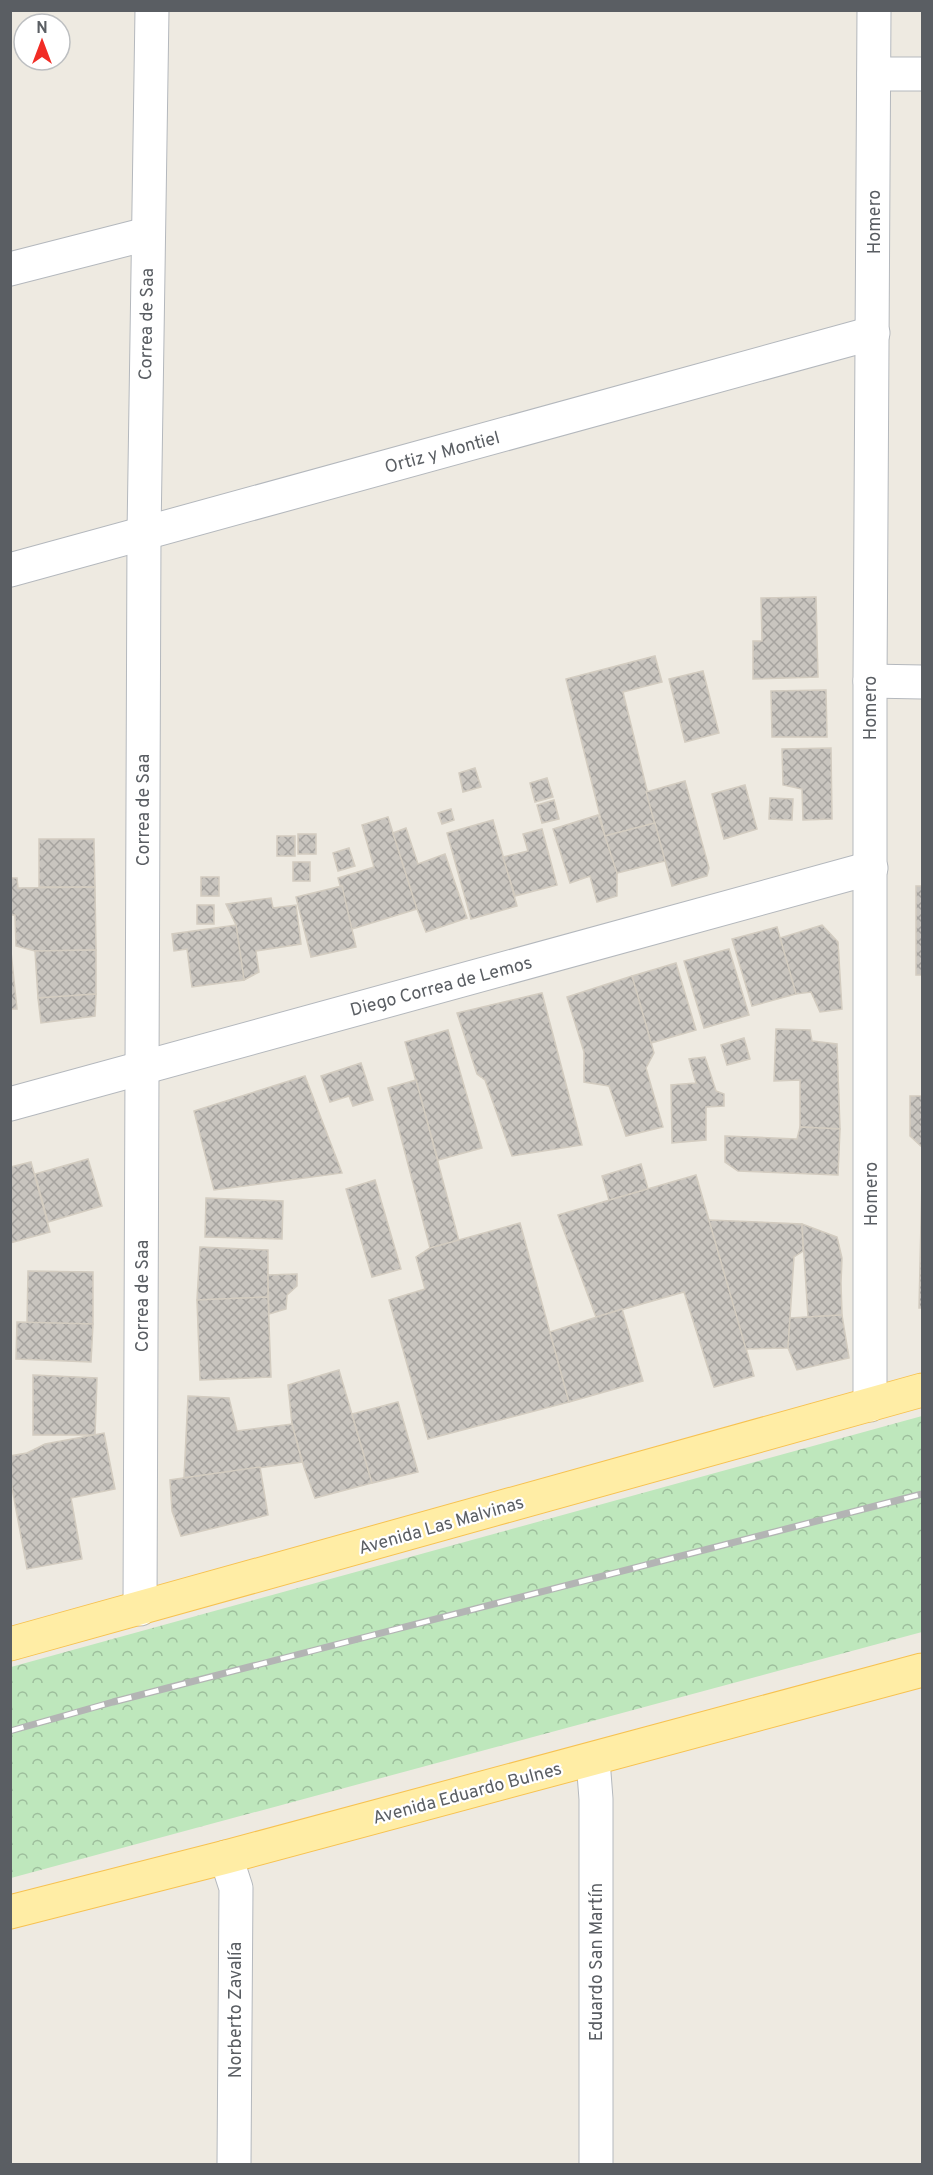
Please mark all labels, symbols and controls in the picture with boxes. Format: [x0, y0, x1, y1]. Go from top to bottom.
north arrow [12, 12, 72, 72]
text: N [36, 19, 48, 39]
street label: Homero [864, 190, 887, 254]
street label: Correa de Saa [135, 268, 160, 380]
street label: Ortiz y Montiel [382, 427, 503, 480]
street label: Homero [860, 676, 883, 740]
street label: Correa de Saa [133, 754, 156, 866]
street label: Diego Correa de Lemos [348, 952, 535, 1023]
street label: Homero [861, 1162, 884, 1226]
street label: Correa de Saa [132, 1240, 155, 1352]
street label: Avenida Las Malvinas [356, 1492, 527, 1561]
street label: Avenida Eduardo Bulnes [370, 1758, 565, 1831]
street label: Eduardo San Martín [586, 1883, 609, 2041]
street label: Norberto Zavalía [225, 1942, 248, 2078]

